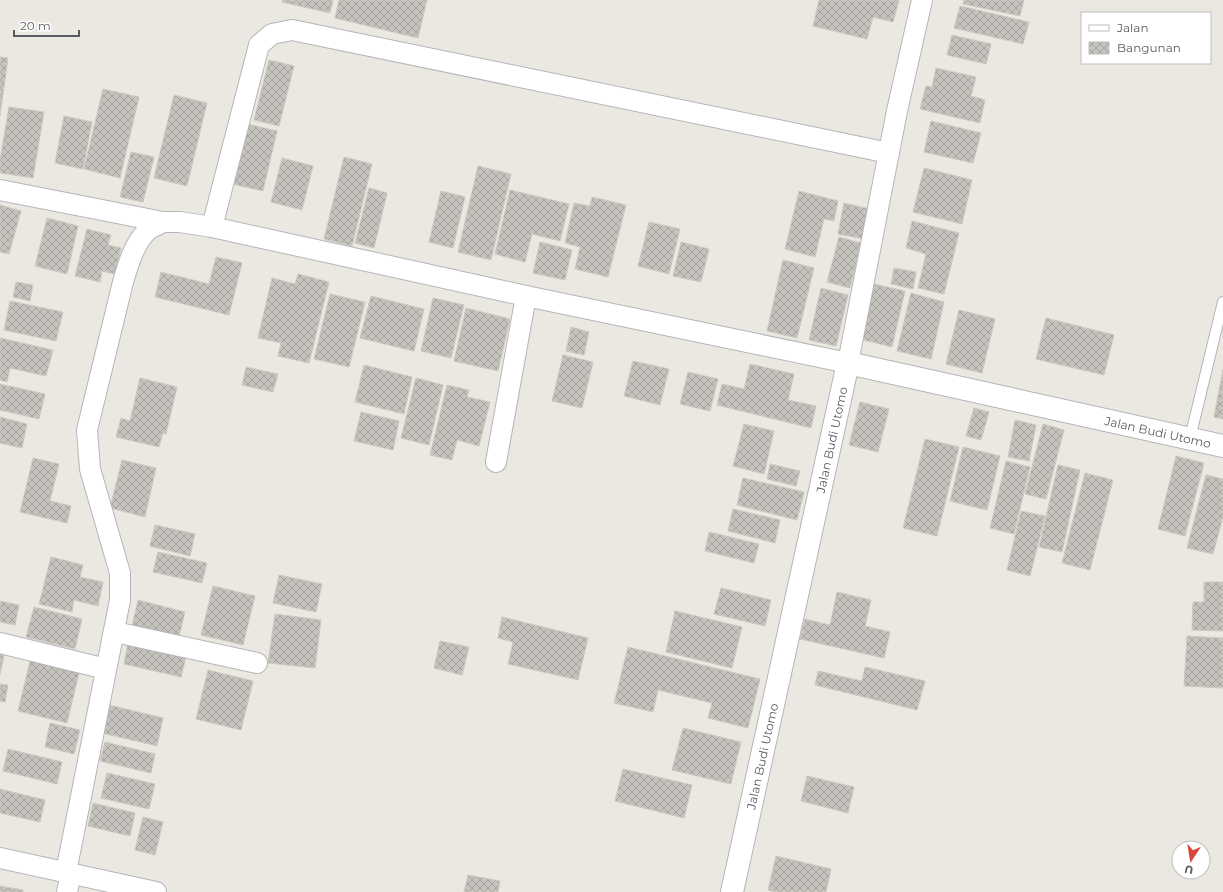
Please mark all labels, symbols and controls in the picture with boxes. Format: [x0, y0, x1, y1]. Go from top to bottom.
scale bar [14, 12, 79, 38]
legend [1081, 12, 1211, 64]
text: 20 m [20, 18, 51, 33]
text: Jalan [1116, 20, 1149, 35]
text: Bangunan [1117, 40, 1181, 55]
street label: Jalan Budi Utomo [812, 385, 850, 495]
street label: Jalan Budi Utomo [1102, 412, 1212, 451]
street label: Jalan Budi Utomo [743, 702, 781, 812]
north arrow [1171, 840, 1211, 880]
text: U [1183, 862, 1195, 878]

